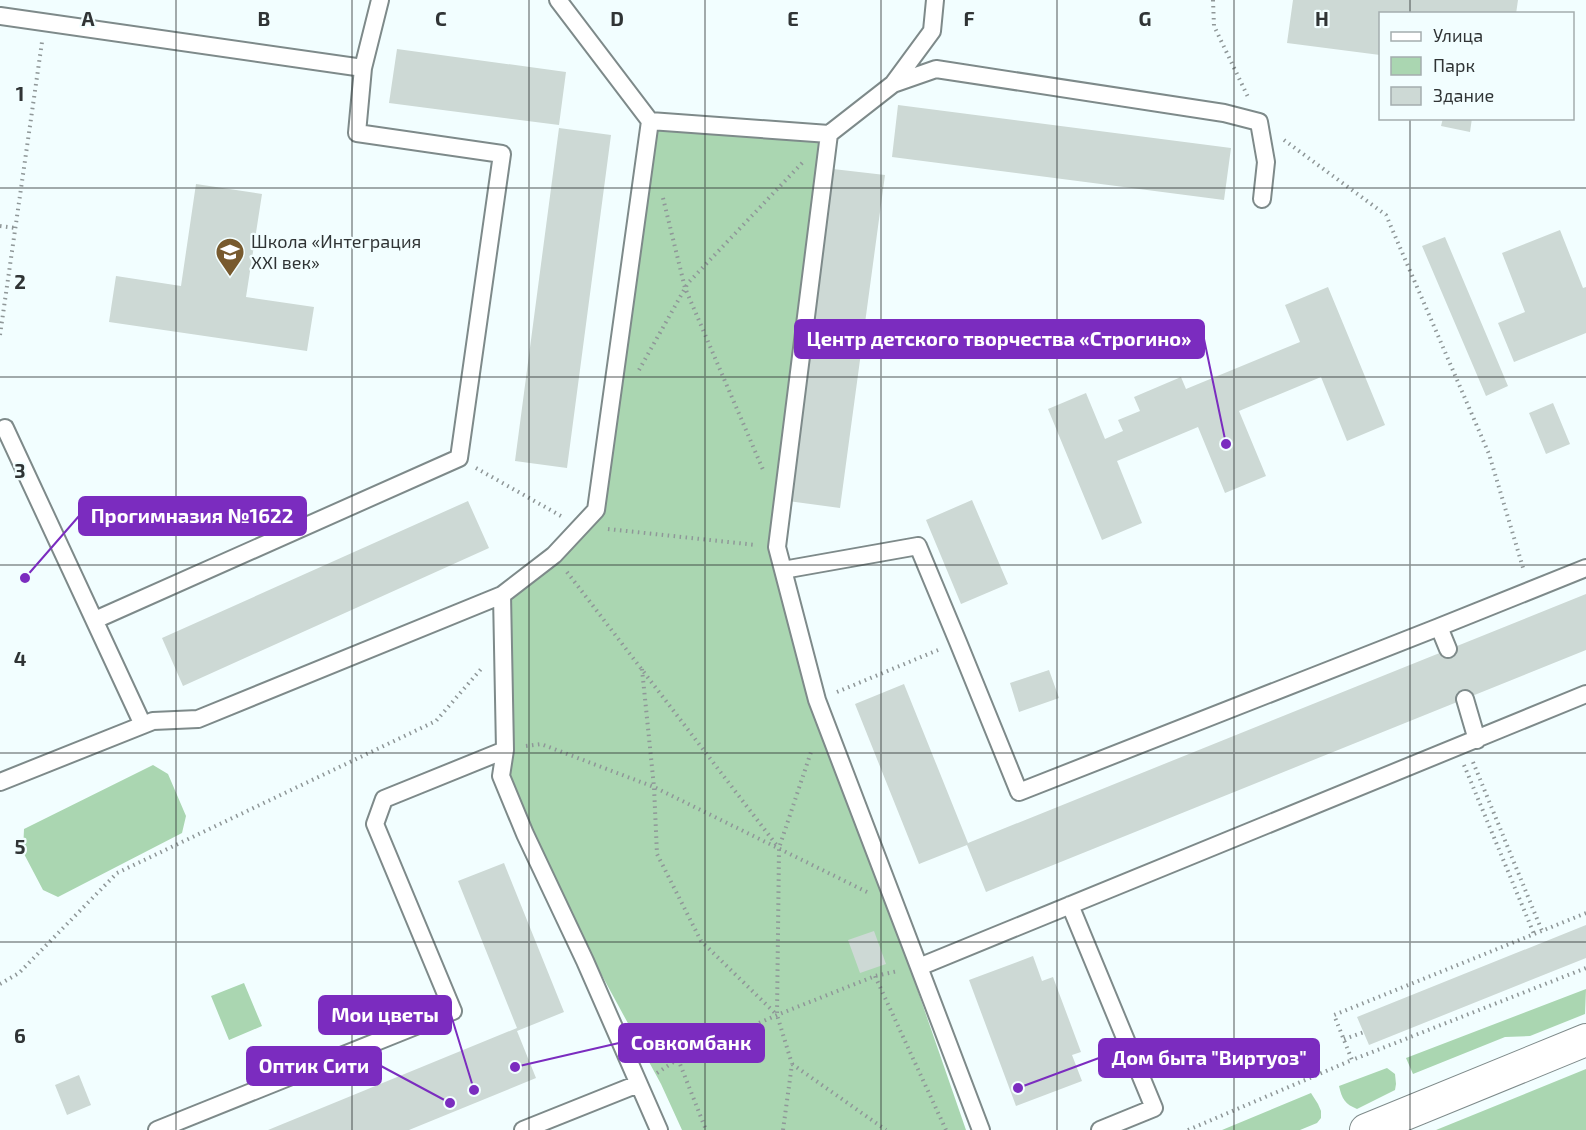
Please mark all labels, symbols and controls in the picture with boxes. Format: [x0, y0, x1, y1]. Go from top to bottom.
text: A [81, 6, 95, 30]
text: B [258, 6, 270, 30]
text: C [435, 6, 447, 30]
text: D [610, 6, 624, 30]
text: E [787, 6, 799, 30]
text: F [963, 6, 975, 30]
text: G [1139, 6, 1151, 30]
text: H [1315, 6, 1329, 30]
legend [1379, 12, 1574, 120]
text: Улица [1433, 24, 1483, 46]
text: Парк [1433, 54, 1475, 76]
text: 1 [16, 81, 24, 105]
text: Здание [1433, 84, 1494, 106]
place label: Школа «Интеграция XXI век» [251, 230, 421, 273]
school or university icon: Школа «Интеграция XXI век» [214, 236, 246, 278]
text: 2 [14, 269, 26, 293]
callout: Центр детского творчества «Строгино» [795, 320, 1204, 358]
text: Центр детского творчества «Строгино» [806, 326, 1192, 350]
text: 3 [14, 458, 26, 482]
callout: Прогимназия №1622 [79, 497, 306, 535]
text: Прогимназия №1622 [91, 503, 293, 527]
text: 4 [14, 646, 27, 670]
text: 5 [14, 834, 26, 858]
callout: Мои цветы [319, 996, 451, 1034]
text: Мои цветы [331, 1002, 439, 1026]
text: 6 [14, 1023, 26, 1047]
callout: Совкомбанк [619, 1024, 764, 1062]
text: Совкомбанк [631, 1030, 751, 1054]
callout: Дом быта "Виртуоз" [1099, 1039, 1319, 1077]
text: Дом быта "Виртуоз" [1111, 1045, 1307, 1069]
callout: Оптик Сити [247, 1047, 381, 1085]
text: Оптик Сити [259, 1053, 369, 1077]

